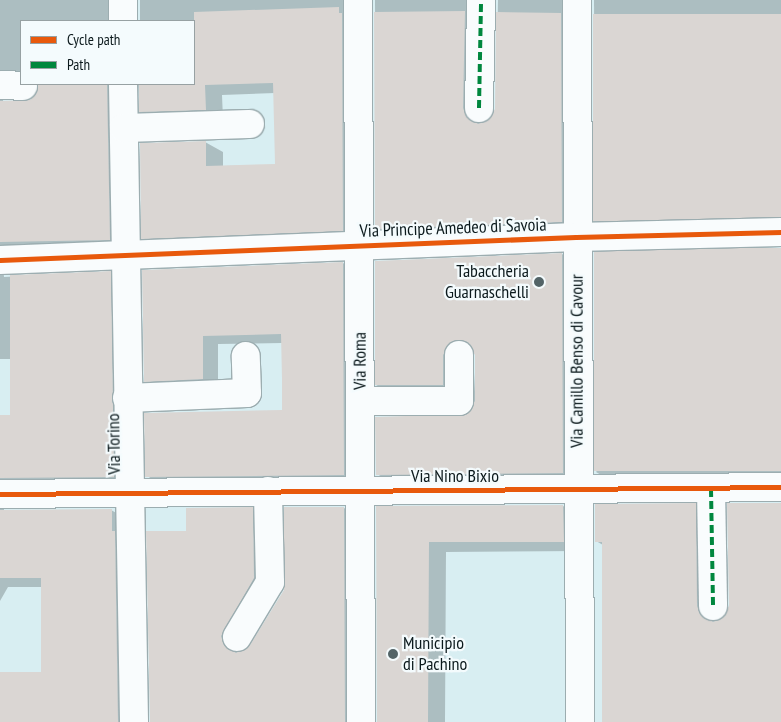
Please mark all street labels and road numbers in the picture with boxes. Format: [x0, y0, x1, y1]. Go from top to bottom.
street label: Via Principe Amedeo di Savoia [359, 214, 547, 242]
street label: Via Camillo Benso di Cavour [566, 274, 588, 448]
street label: Via Roma [349, 332, 371, 390]
street label: Via Torino [103, 413, 125, 475]
street label: Via Nino Bixio [411, 465, 499, 487]

